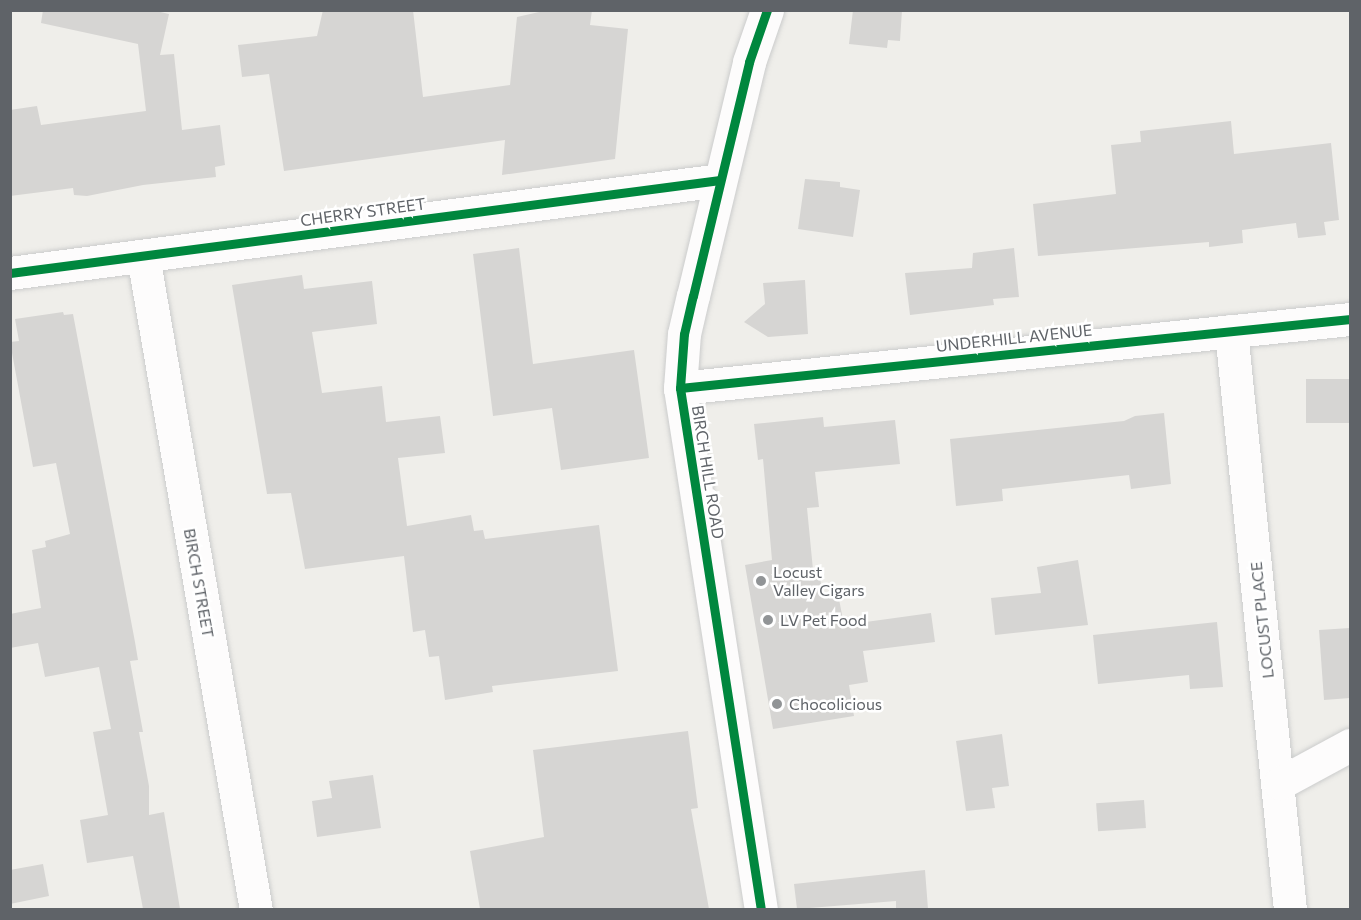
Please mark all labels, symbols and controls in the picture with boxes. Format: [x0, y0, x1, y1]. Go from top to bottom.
street label: CHERRY STREET [299, 194, 427, 230]
street label: UNDERHILL AVENUE [935, 320, 1093, 356]
street label: BIRCH HILL ROAD [688, 404, 728, 540]
street label: BIRCH STREET [180, 527, 218, 639]
street label: LOCUST PLACE [1246, 561, 1278, 679]
place label: Locust Valley Cigars [773, 562, 865, 600]
marker: Locust Valley Cigars [754, 574, 768, 588]
place label: LV Pet Food [780, 610, 867, 630]
marker: LV Pet Food [761, 613, 775, 627]
place label: Chocolicious [789, 694, 882, 714]
marker: Chocolicious [770, 697, 784, 711]

